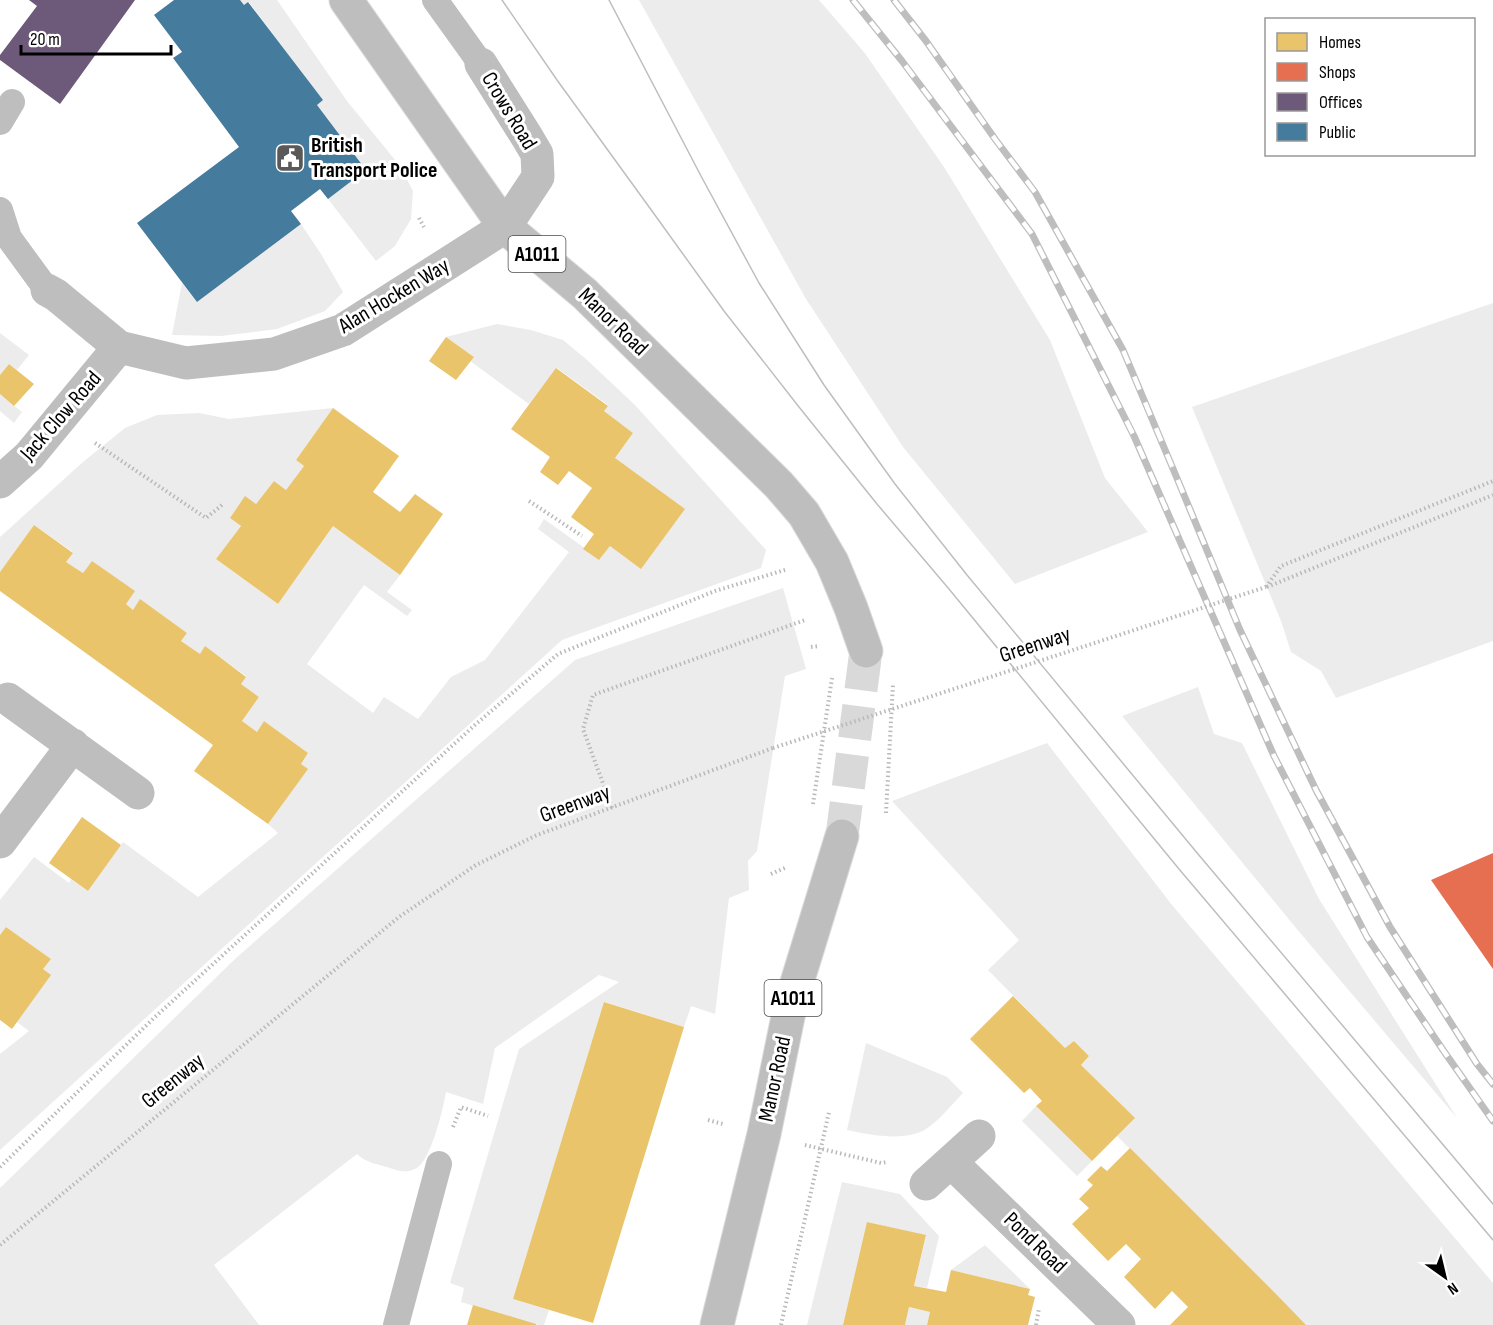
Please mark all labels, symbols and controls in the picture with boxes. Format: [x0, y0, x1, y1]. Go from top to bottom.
scale bar [21, 18, 171, 56]
legend [1265, 18, 1475, 156]
text: 20 m [30, 29, 60, 50]
text: Homes [1319, 32, 1361, 53]
text: Shops [1319, 62, 1356, 83]
street label: Crows Road [475, 67, 543, 155]
text: Offices [1319, 92, 1362, 113]
text: Public [1319, 122, 1356, 143]
place label: British Transport Police [311, 132, 437, 184]
public building icon: British Transport Police [274, 142, 306, 174]
road number: A1011 [508, 236, 566, 272]
street label: Alan Hocken Way [333, 252, 455, 340]
street label: Manor Road [572, 282, 654, 362]
street label: Jack Clow Road [14, 366, 107, 467]
street label: Greenway [996, 621, 1074, 669]
street label: Greenway [536, 779, 614, 829]
road number: A1011 [764, 980, 822, 1016]
street label: Manor Road [753, 1034, 797, 1124]
street label: Greenway [136, 1047, 210, 1114]
street label: Pond Road [998, 1206, 1072, 1280]
north arrow [1415, 1247, 1475, 1307]
text: N [1444, 1278, 1461, 1298]

